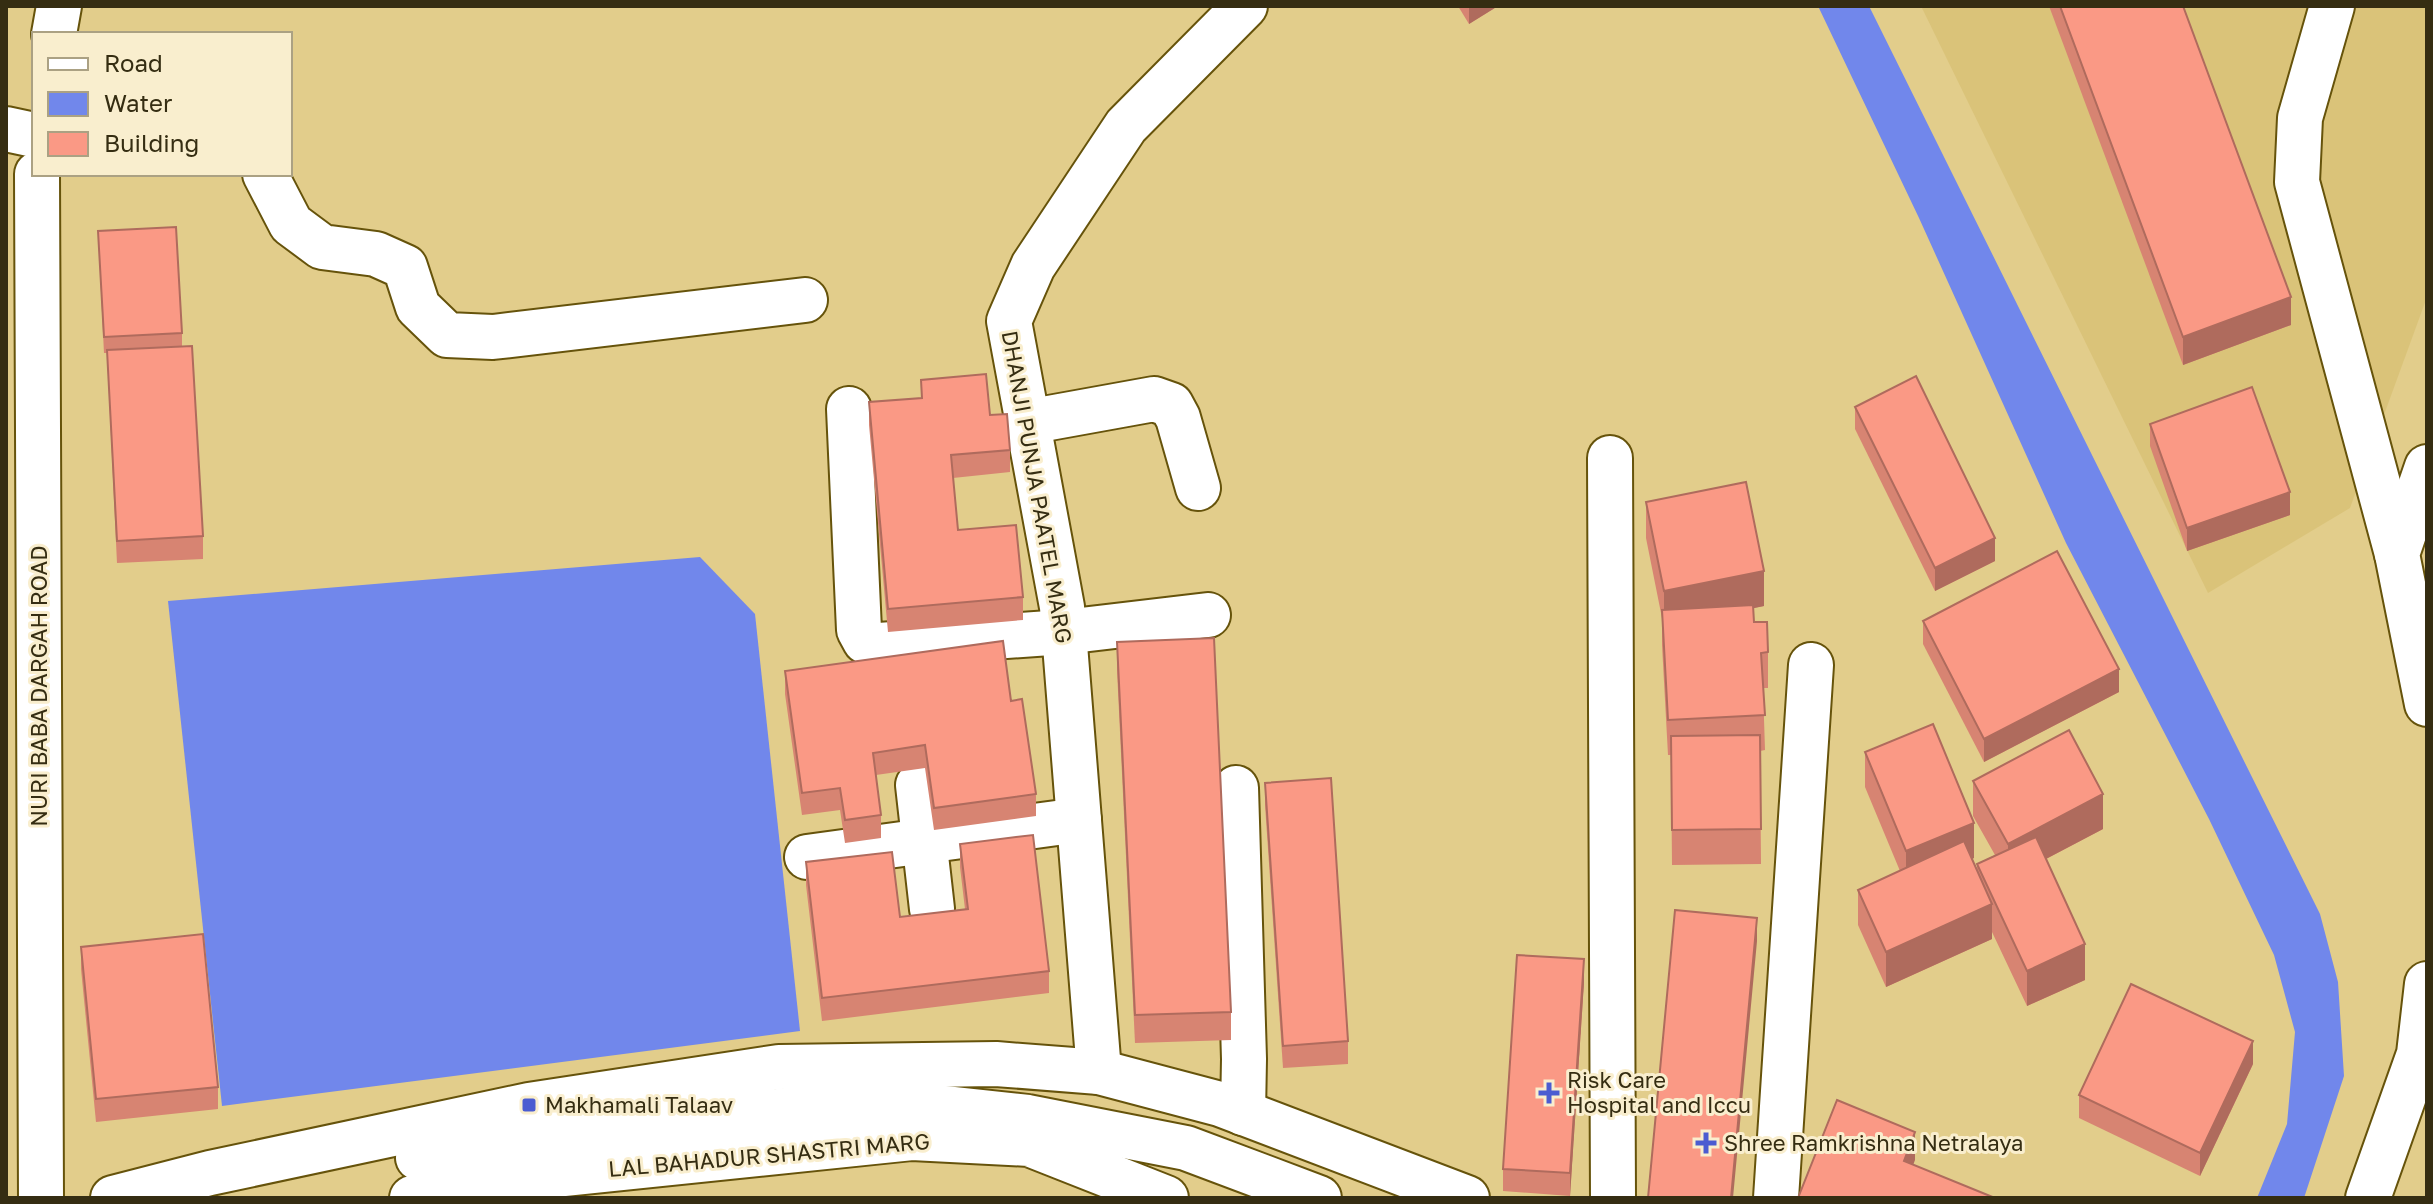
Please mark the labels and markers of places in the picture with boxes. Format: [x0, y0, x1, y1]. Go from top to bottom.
place label: Risk Care Hospital and Iccu [1567, 1066, 1751, 1118]
marker: Risk Care Hospital and Iccu [1538, 1082, 1560, 1104]
place label: Makhamali Talaav [545, 1091, 733, 1118]
marker: Makhamali Talaav [520, 1096, 538, 1114]
place label: Shree Ramkrishna Netralaya [1724, 1129, 2023, 1156]
marker: Shree Ramkrishna Netralaya [1695, 1132, 1717, 1154]

